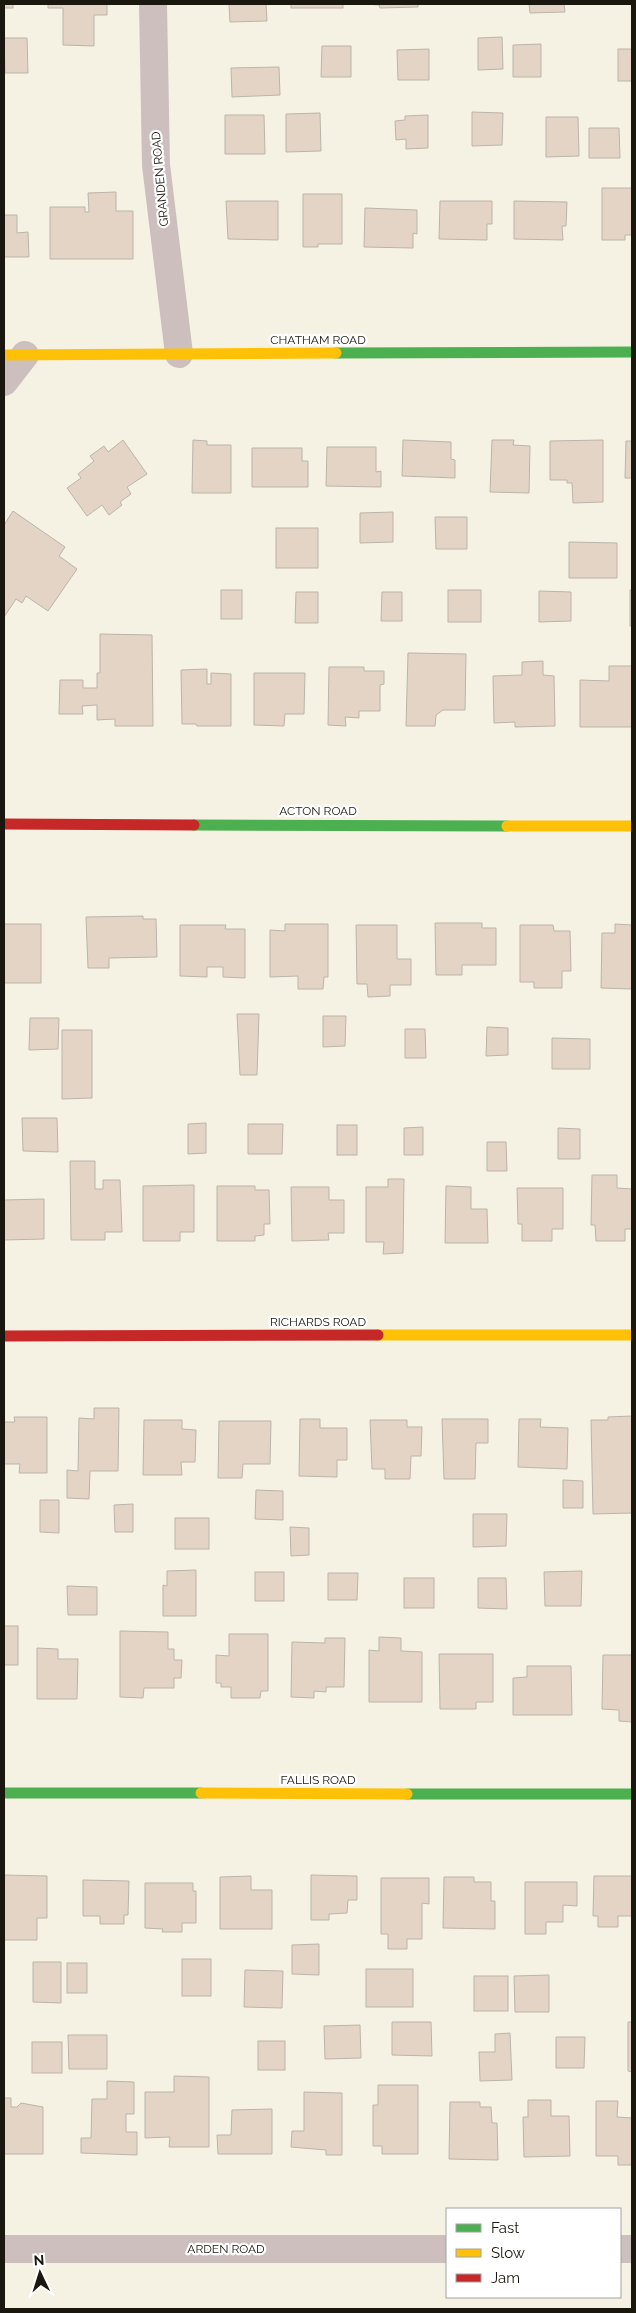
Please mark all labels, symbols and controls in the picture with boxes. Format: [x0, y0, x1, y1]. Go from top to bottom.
street label: GRANDEN ROAD [149, 131, 171, 227]
street label: CHATHAM ROAD [270, 333, 366, 347]
street label: ACTON ROAD [279, 804, 357, 818]
street label: RICHARDS ROAD [270, 1315, 366, 1329]
street label: FALLIS ROAD [281, 1773, 356, 1787]
legend [446, 2208, 621, 2298]
text: Fast [491, 2219, 519, 2237]
street label: ARDEN ROAD [187, 2242, 265, 2256]
text: Slow [491, 2244, 525, 2262]
north arrow [15, 2248, 65, 2298]
text: N [33, 2252, 45, 2268]
text: Jam [491, 2269, 520, 2287]

